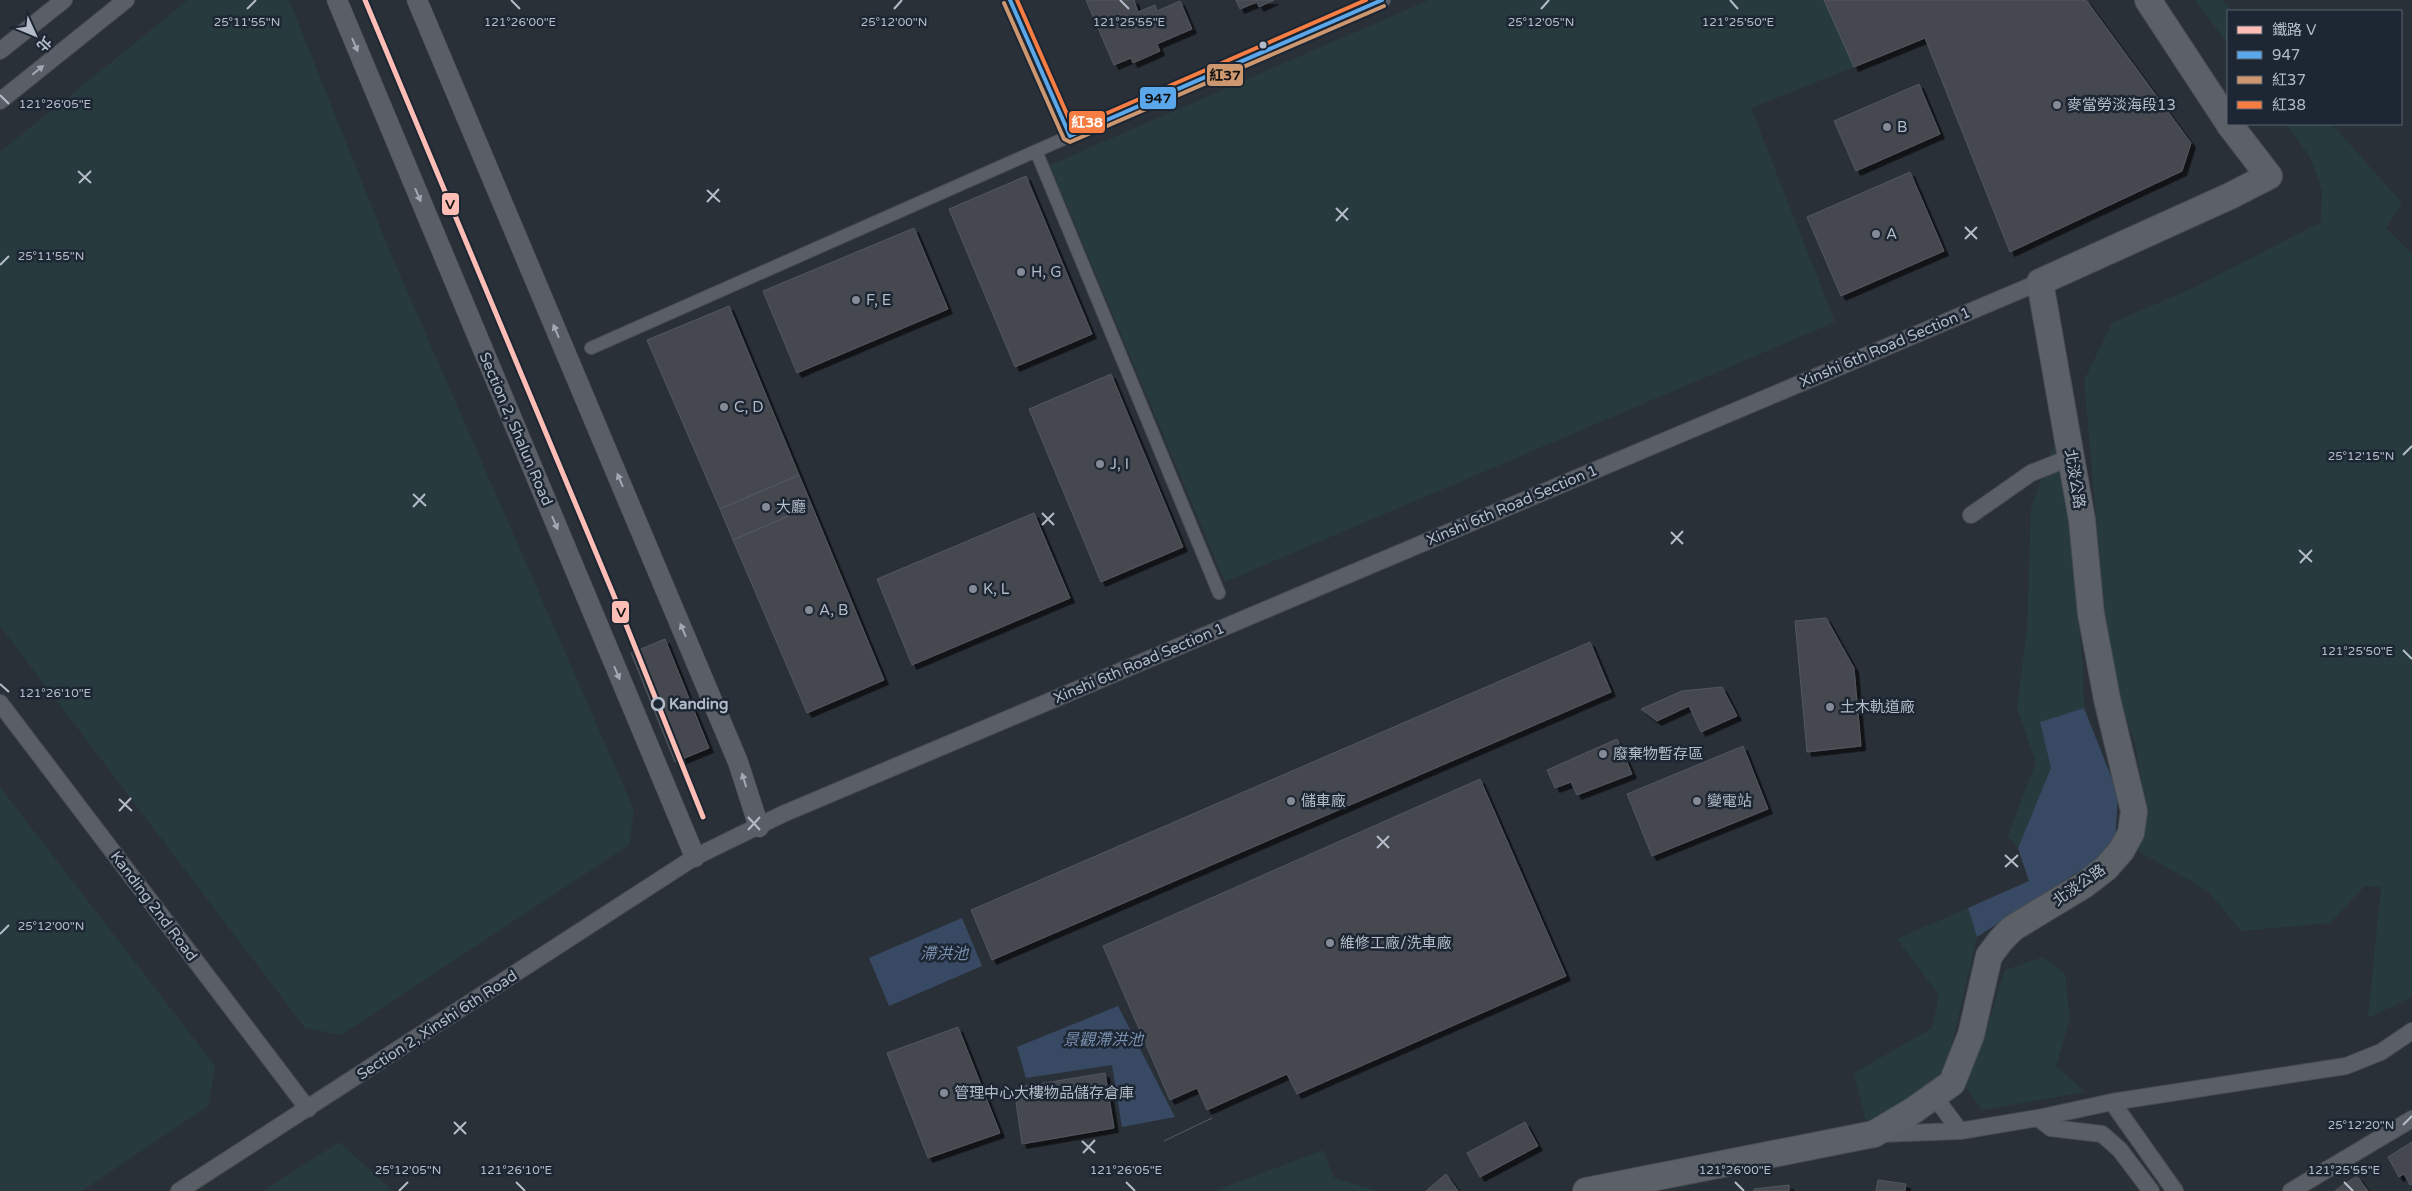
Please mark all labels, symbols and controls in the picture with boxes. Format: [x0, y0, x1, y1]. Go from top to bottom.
north arrow [10, 10, 60, 60]
legend [2227, 10, 2402, 125]
text: 25°11'55"N [214, 15, 280, 29]
text: 121°26'00"E [484, 15, 557, 29]
text: 25°12'00"N [861, 15, 927, 29]
text: 121°25'55"E [1093, 15, 1166, 29]
text: 25°12'05"N [1508, 15, 1574, 29]
text: 121°25'50"E [1702, 15, 1775, 29]
text: 鐵路 V [2272, 21, 2317, 39]
text: 北 [33, 33, 55, 55]
one-way arrow [352, 38, 360, 52]
unlabelled marker [1258, 40, 1268, 50]
text: 947 [2272, 46, 2300, 64]
line badge: 紅37 [1206, 63, 1244, 87]
one-way arrow [31, 65, 44, 76]
text: 紅37 [1209, 67, 1241, 84]
text: 紅37 [2272, 71, 2306, 89]
line badge: 947 [1139, 86, 1177, 110]
text: 947 [1145, 90, 1171, 107]
place label: 麥當勞淡海段13 [2067, 96, 2176, 114]
text: 紅38 [2272, 96, 2306, 114]
text: 121°26'05"E [19, 97, 92, 111]
marker: 麥當勞淡海段13 [2051, 99, 2063, 111]
line badge: 紅38 [1068, 110, 1106, 134]
text: 紅38 [1071, 114, 1103, 131]
place label: B [1897, 118, 1907, 136]
marker: B [1881, 121, 1893, 133]
one-way arrow [414, 188, 422, 203]
line badge: V [441, 192, 460, 216]
text: V [445, 196, 455, 213]
place label: A [1886, 225, 1897, 243]
marker: A [1870, 228, 1882, 240]
text: 25°11'55"N [18, 249, 84, 263]
place label: H, G [1031, 263, 1061, 281]
marker: H, G [1015, 266, 1027, 278]
place label: F, E [866, 291, 891, 309]
marker: F, E [850, 294, 862, 306]
street label: Xinshi 6th Road Section 1 [1797, 303, 1973, 391]
one-way arrow [552, 324, 560, 338]
street label: Section 2, Shalun Road [476, 350, 556, 508]
place label: C, D [734, 398, 764, 416]
marker: C, D [718, 401, 730, 413]
street label: 北淡公路 [2061, 448, 2089, 510]
text: 25°12'15"N [2328, 449, 2394, 463]
place label: J, I [1110, 455, 1129, 473]
marker: J, I [1094, 458, 1106, 470]
street label: Xinshi 6th Road Section 1 [1424, 461, 1600, 549]
one-way arrow [615, 473, 623, 487]
place label: 大廳 [776, 498, 806, 516]
marker: 大廳 [760, 501, 772, 513]
one-way arrow [551, 515, 559, 530]
place label: K, L [983, 580, 1010, 598]
marker: K, L [967, 583, 979, 595]
line badge: V [611, 600, 630, 624]
place label: A, B [819, 601, 848, 619]
text: V [616, 604, 626, 621]
marker: A, B [803, 604, 815, 616]
street label: Xinshi 6th Road Section 1 [1051, 619, 1227, 707]
one-way arrow [678, 623, 686, 637]
text: 121°25'50"E [2321, 644, 2394, 658]
one-way arrow [614, 665, 622, 680]
text: 121°26'10"E [19, 686, 92, 700]
place label: Kanding [669, 695, 728, 714]
marker: Kanding [651, 697, 665, 711]
place label: 土木軌道廠 [1840, 698, 1915, 716]
marker: 土木軌道廠 [1824, 701, 1836, 713]
place label: 廢棄物暫存區 [1613, 745, 1703, 763]
marker: 廢棄物暫存區 [1597, 748, 1609, 760]
one-way arrow [740, 773, 748, 788]
place label: 儲車廠 [1301, 792, 1346, 810]
place label: 變電站 [1707, 792, 1752, 810]
marker: 儲車廠 [1285, 795, 1297, 807]
marker: 變電站 [1691, 795, 1703, 807]
street label: Kanding 2nd Road [107, 847, 201, 965]
street label: 北淡公路 [2049, 860, 2109, 910]
text: 25°12'00"N [18, 919, 84, 933]
place label: 維修工廠/洗車廠 [1340, 934, 1452, 952]
marker: 維修工廠/洗車廠 [1324, 937, 1336, 949]
water label: 滯洪池 [920, 944, 970, 964]
street label: Section 2, Xinshi 6th Road [354, 966, 520, 1084]
water label: 景觀滯洪池 [1063, 1030, 1145, 1050]
place label: 管理中心大樓物品儲存倉庫 [954, 1084, 1134, 1102]
marker: 管理中心大樓物品儲存倉庫 [938, 1087, 950, 1099]
text: 25°12'20"N [2328, 1118, 2394, 1132]
text: 25°12'05"N [375, 1163, 441, 1177]
text: 121°26'10"E [480, 1163, 553, 1177]
text: 121°26'05"E [1090, 1163, 1163, 1177]
text: 121°26'00"E [1699, 1163, 1772, 1177]
text: 121°25'55"E [2308, 1163, 2381, 1177]

